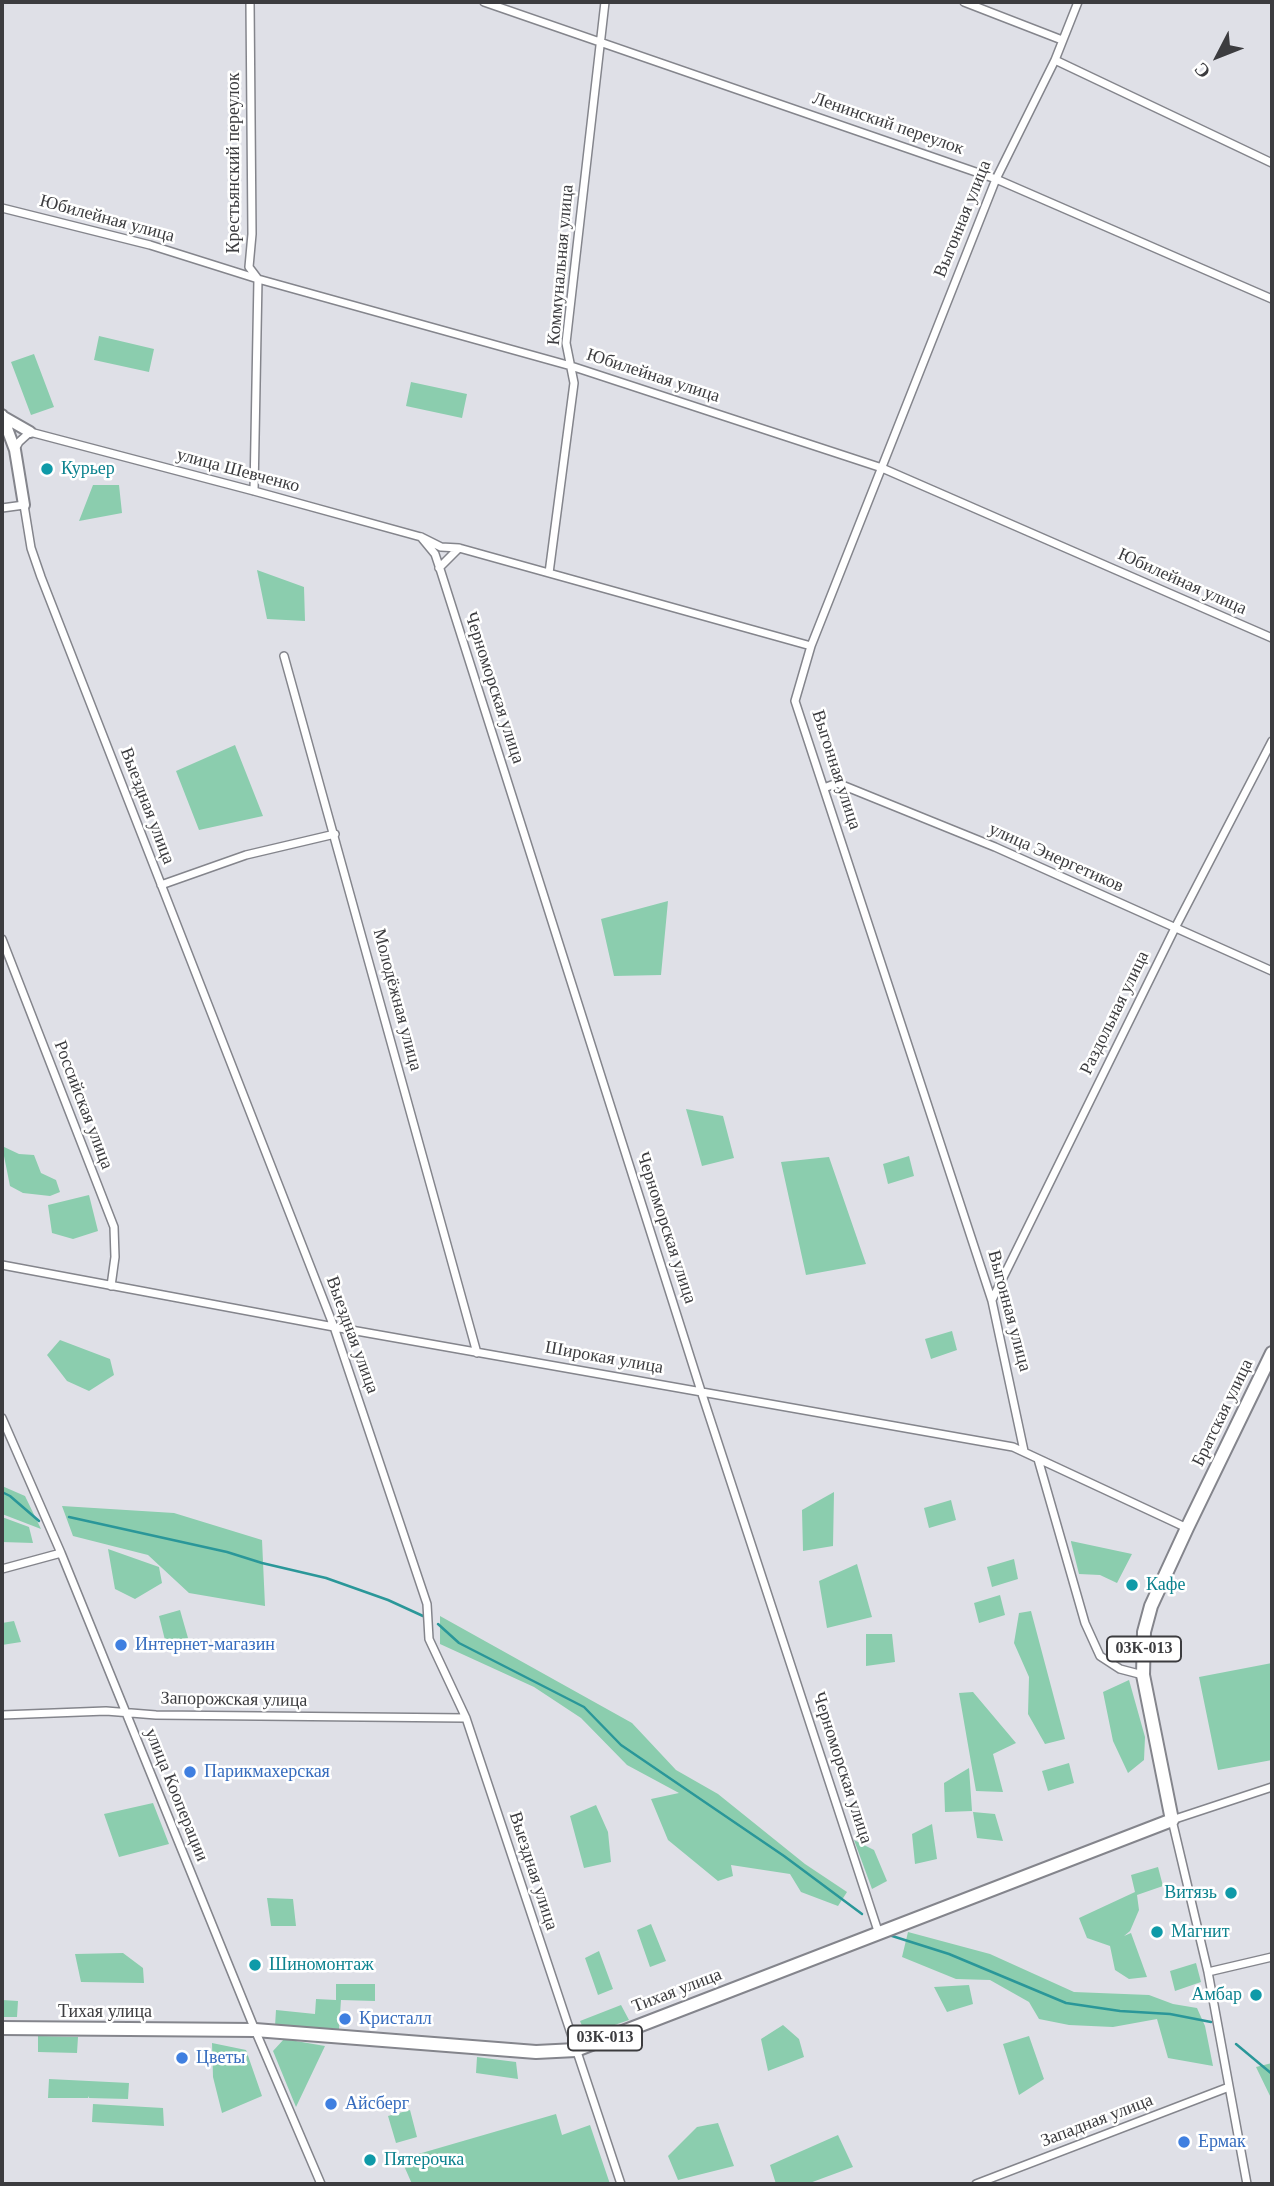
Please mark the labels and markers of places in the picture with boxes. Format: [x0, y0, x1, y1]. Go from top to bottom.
place label: Курьер [61, 458, 115, 480]
marker: Курьер [39, 461, 55, 477]
place label: Кафе [1146, 1574, 1185, 1596]
marker: Кафе [1124, 1577, 1140, 1593]
place label: Интернет-магазин [135, 1634, 275, 1656]
marker: Интернет-магазин [113, 1637, 129, 1653]
place label: Парикмахерская [204, 1761, 330, 1783]
marker: Парикмахерская [182, 1764, 198, 1780]
place label: Витязь [1164, 1882, 1217, 1904]
marker: Витязь [1223, 1885, 1239, 1901]
place label: Магнит [1171, 1921, 1230, 1943]
marker: Магнит [1149, 1924, 1165, 1940]
place label: Шиномонтаж [269, 1954, 374, 1976]
marker: Шиномонтаж [247, 1957, 263, 1973]
place label: Амбар [1191, 1984, 1242, 2006]
marker: Амбар [1248, 1987, 1264, 2003]
place label: Кристалл [359, 2008, 432, 2030]
marker: Кристалл [337, 2011, 353, 2027]
place label: Цветы [196, 2047, 245, 2069]
marker: Цветы [174, 2050, 190, 2066]
place label: Айсберг [345, 2093, 409, 2115]
marker: Айсберг [323, 2096, 339, 2112]
place label: Ермак [1198, 2131, 1246, 2153]
marker: Ермак [1176, 2134, 1192, 2150]
place label: Пятерочка [384, 2149, 464, 2171]
marker: Пятерочка [362, 2152, 378, 2168]

